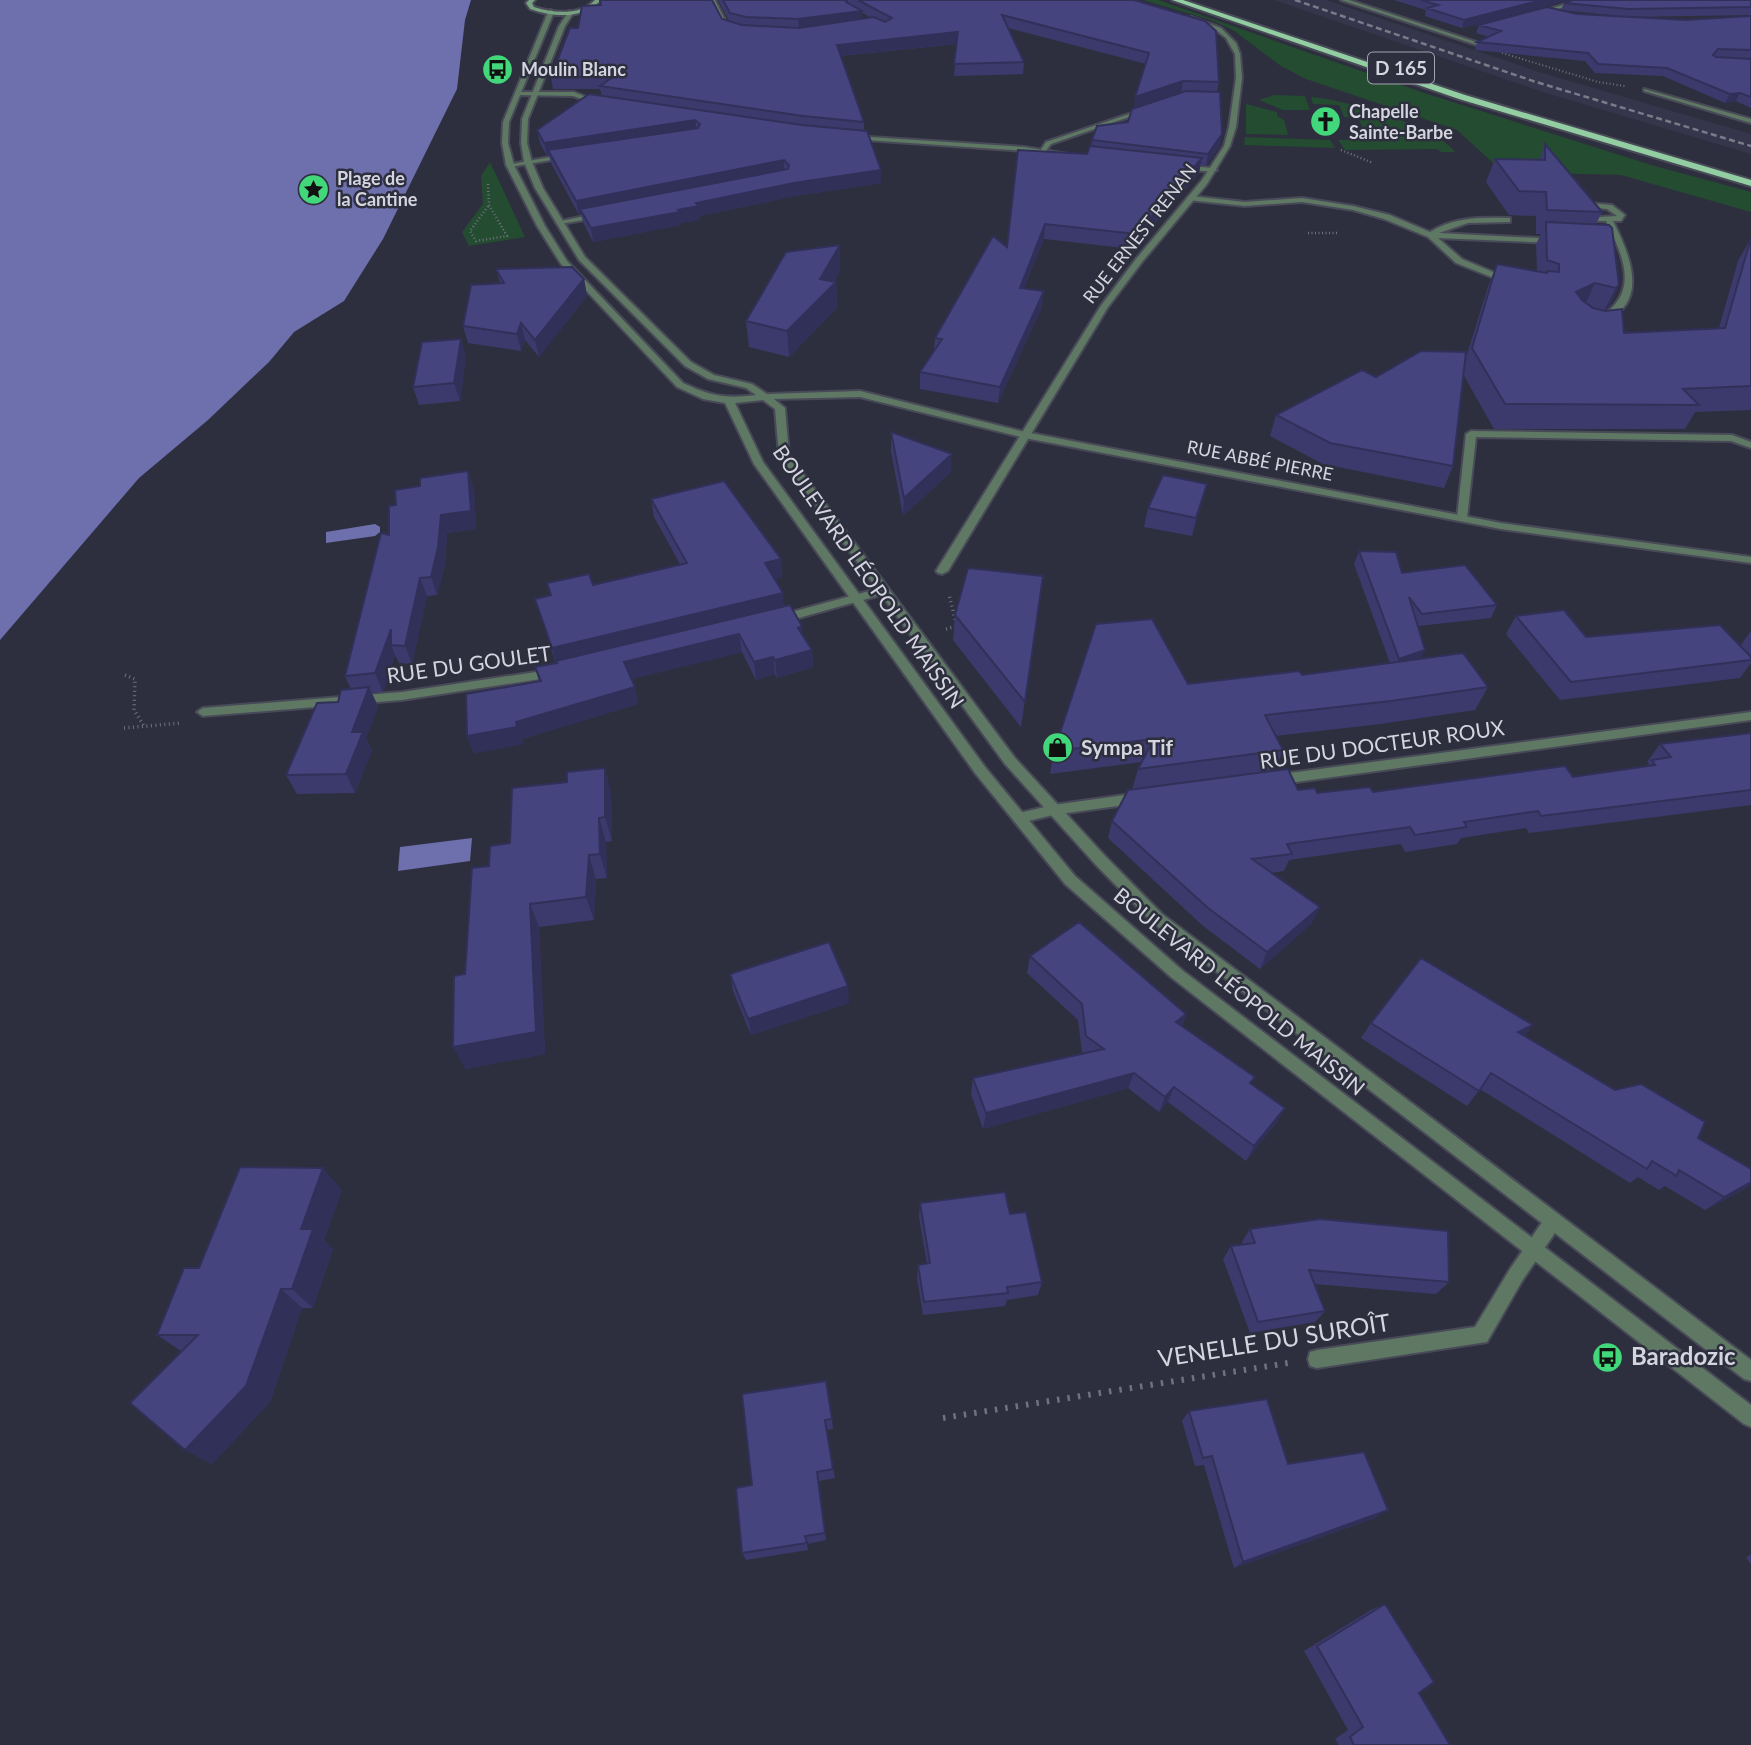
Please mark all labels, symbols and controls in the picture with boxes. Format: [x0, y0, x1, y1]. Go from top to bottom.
road number: D 165 [1368, 52, 1434, 83]
bus stop icon: Moulin Blanc [481, 53, 515, 87]
place label: Moulin Blanc [521, 58, 626, 80]
place label: Chapelle Sainte-Barbe [1349, 100, 1453, 143]
church icon: Chapelle Sainte-Barbe [1309, 105, 1343, 139]
street label: RUE ERNEST RENAN [1078, 159, 1201, 308]
place label: Plage de la Cantine [337, 167, 418, 210]
place icon: Plage de la Cantine [297, 172, 331, 206]
street label: RUE ABBÉ PIERRE [1185, 435, 1335, 485]
street label: BOULEVARD LÉOPOLD MAISSIN [768, 440, 970, 713]
street label: RUE DU GOULET [385, 640, 553, 687]
street label: RUE DU DOCTEUR ROUX [1258, 714, 1506, 773]
shop icon: Sympa Tif [1041, 731, 1075, 765]
place label: Sympa Tif [1081, 734, 1174, 759]
street label: BOULEVARD LÉOPOLD MAISSIN [1109, 882, 1371, 1100]
street label: VENELLE DU SUROÎT [1156, 1307, 1392, 1372]
bus stop icon: Baradozic [1591, 1340, 1625, 1374]
place label: Baradozic [1631, 1341, 1736, 1370]

